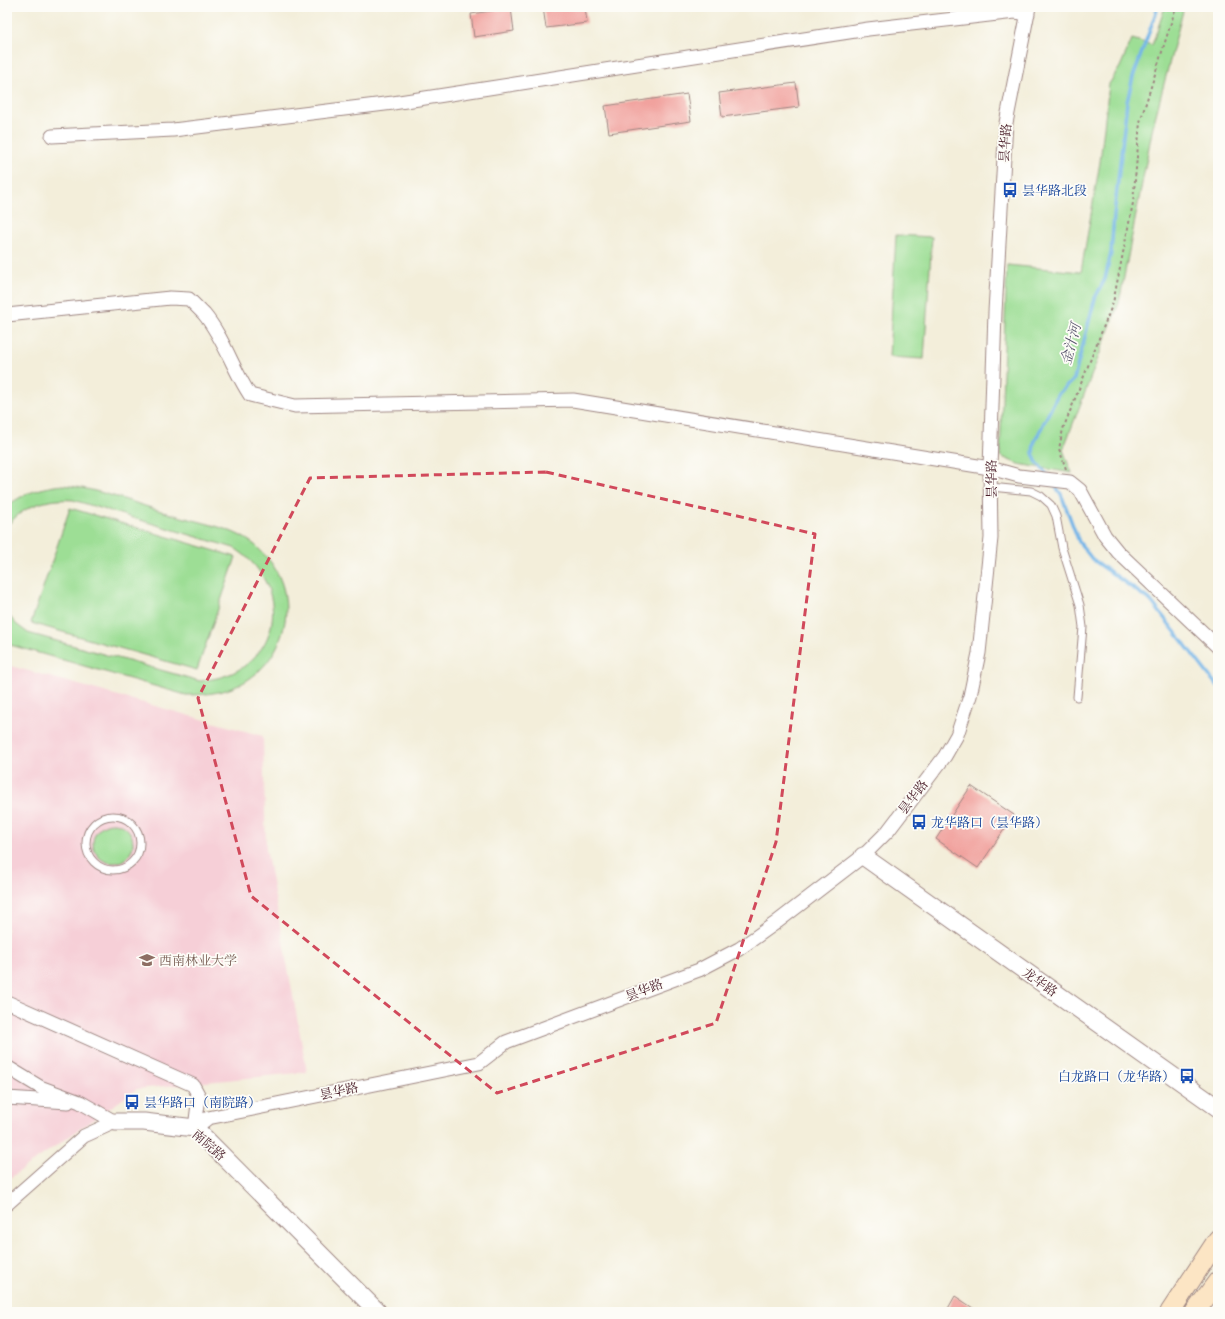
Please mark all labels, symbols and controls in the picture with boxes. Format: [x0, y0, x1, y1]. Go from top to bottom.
street label: 昙华路 [996, 123, 1014, 163]
bus stop icon: 昙华路北段 [1001, 181, 1019, 199]
place label: 昙华路北段 [1022, 183, 1087, 198]
water label: 金汁河 [1057, 319, 1085, 366]
street label: 昙华路 [984, 459, 999, 499]
street label: 昙华路 [895, 777, 931, 817]
bus stop icon: 龙华路口（昙华路） [910, 813, 928, 831]
place label: 龙华路口（昙华路） [931, 815, 1048, 830]
school or university icon: 西南林业大学 [138, 951, 156, 969]
place label: 西南林业大学 [159, 953, 237, 968]
street label: 龙华路 [1020, 965, 1060, 999]
street label: 昙华路 [623, 976, 665, 1004]
bus stop icon: 白龙路口（龙华路） [1178, 1067, 1196, 1085]
place label: 白龙路口（龙华路） [1058, 1069, 1175, 1084]
street label: 昙华路 [318, 1080, 360, 1102]
bus stop icon: 昙华路口（南院路） [123, 1093, 141, 1111]
place label: 昙华路口（南院路） [144, 1095, 261, 1110]
street label: 南院路 [189, 1127, 229, 1163]

